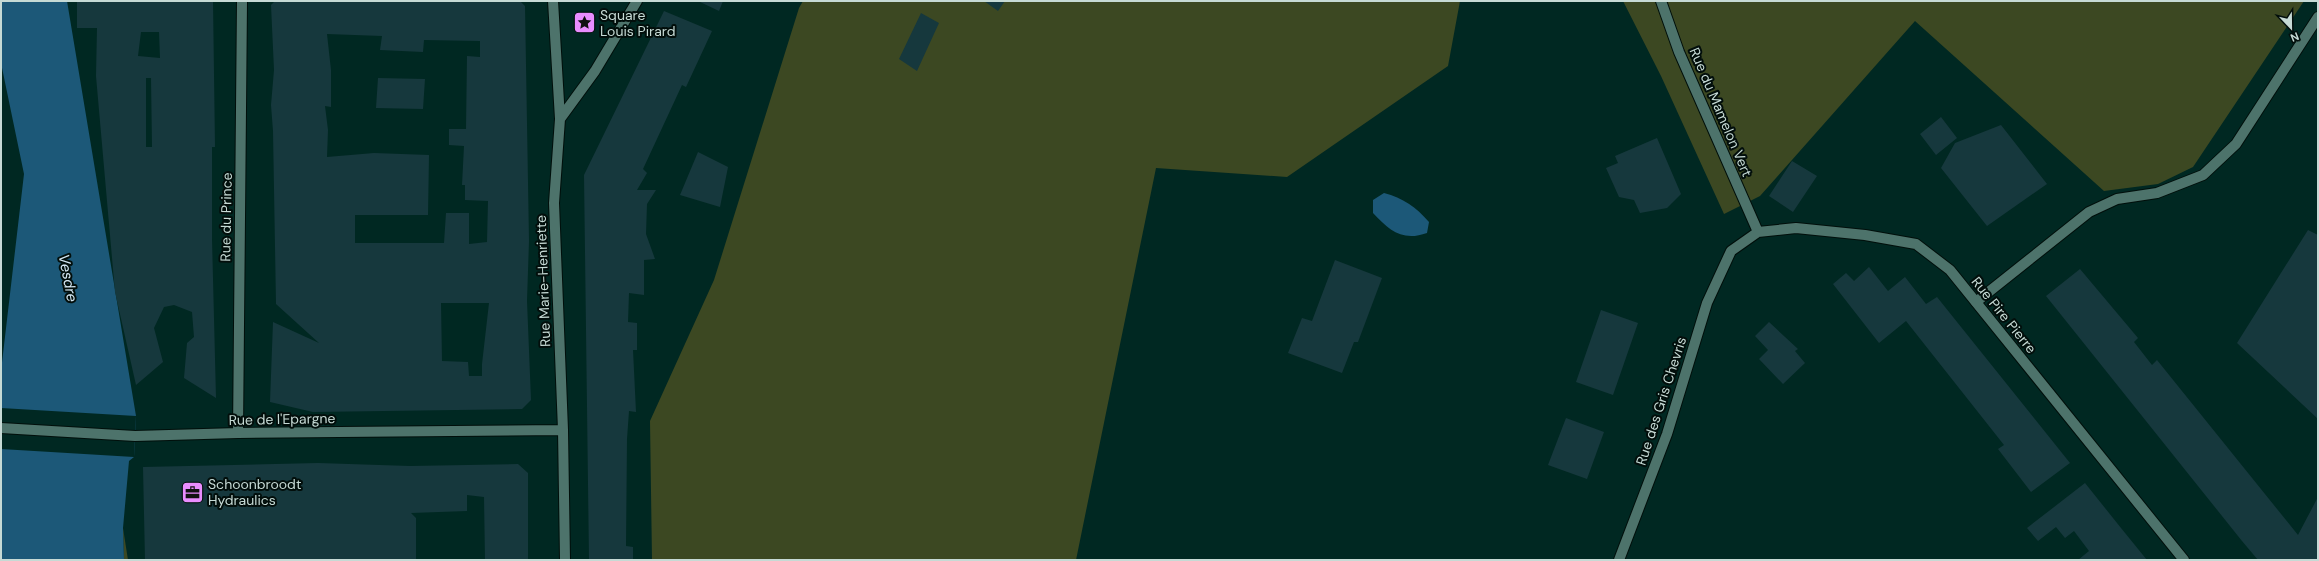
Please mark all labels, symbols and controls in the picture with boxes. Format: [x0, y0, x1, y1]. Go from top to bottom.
place label: Square Louis Pirard [600, 6, 676, 40]
north arrow [2271, 8, 2311, 48]
place icon: Square Louis Pirard [572, 10, 598, 36]
text: N [2288, 29, 2301, 45]
street label: Rue du Mamelon Vert [1686, 45, 1756, 179]
street label: Rue du Prince [216, 172, 236, 262]
street label: Rue Marie-Henriette [532, 215, 554, 347]
water label: Vesdre [54, 252, 83, 304]
street label: Rue Pire Pierre [1968, 273, 2040, 357]
street label: Rue des Gris Chevris [1632, 334, 1690, 468]
street label: Rue de l'Epargne [228, 409, 336, 429]
place label: Schoonbroodt Hydraulics [208, 475, 301, 509]
office icon: Schoonbroodt Hydraulics [180, 479, 206, 505]

